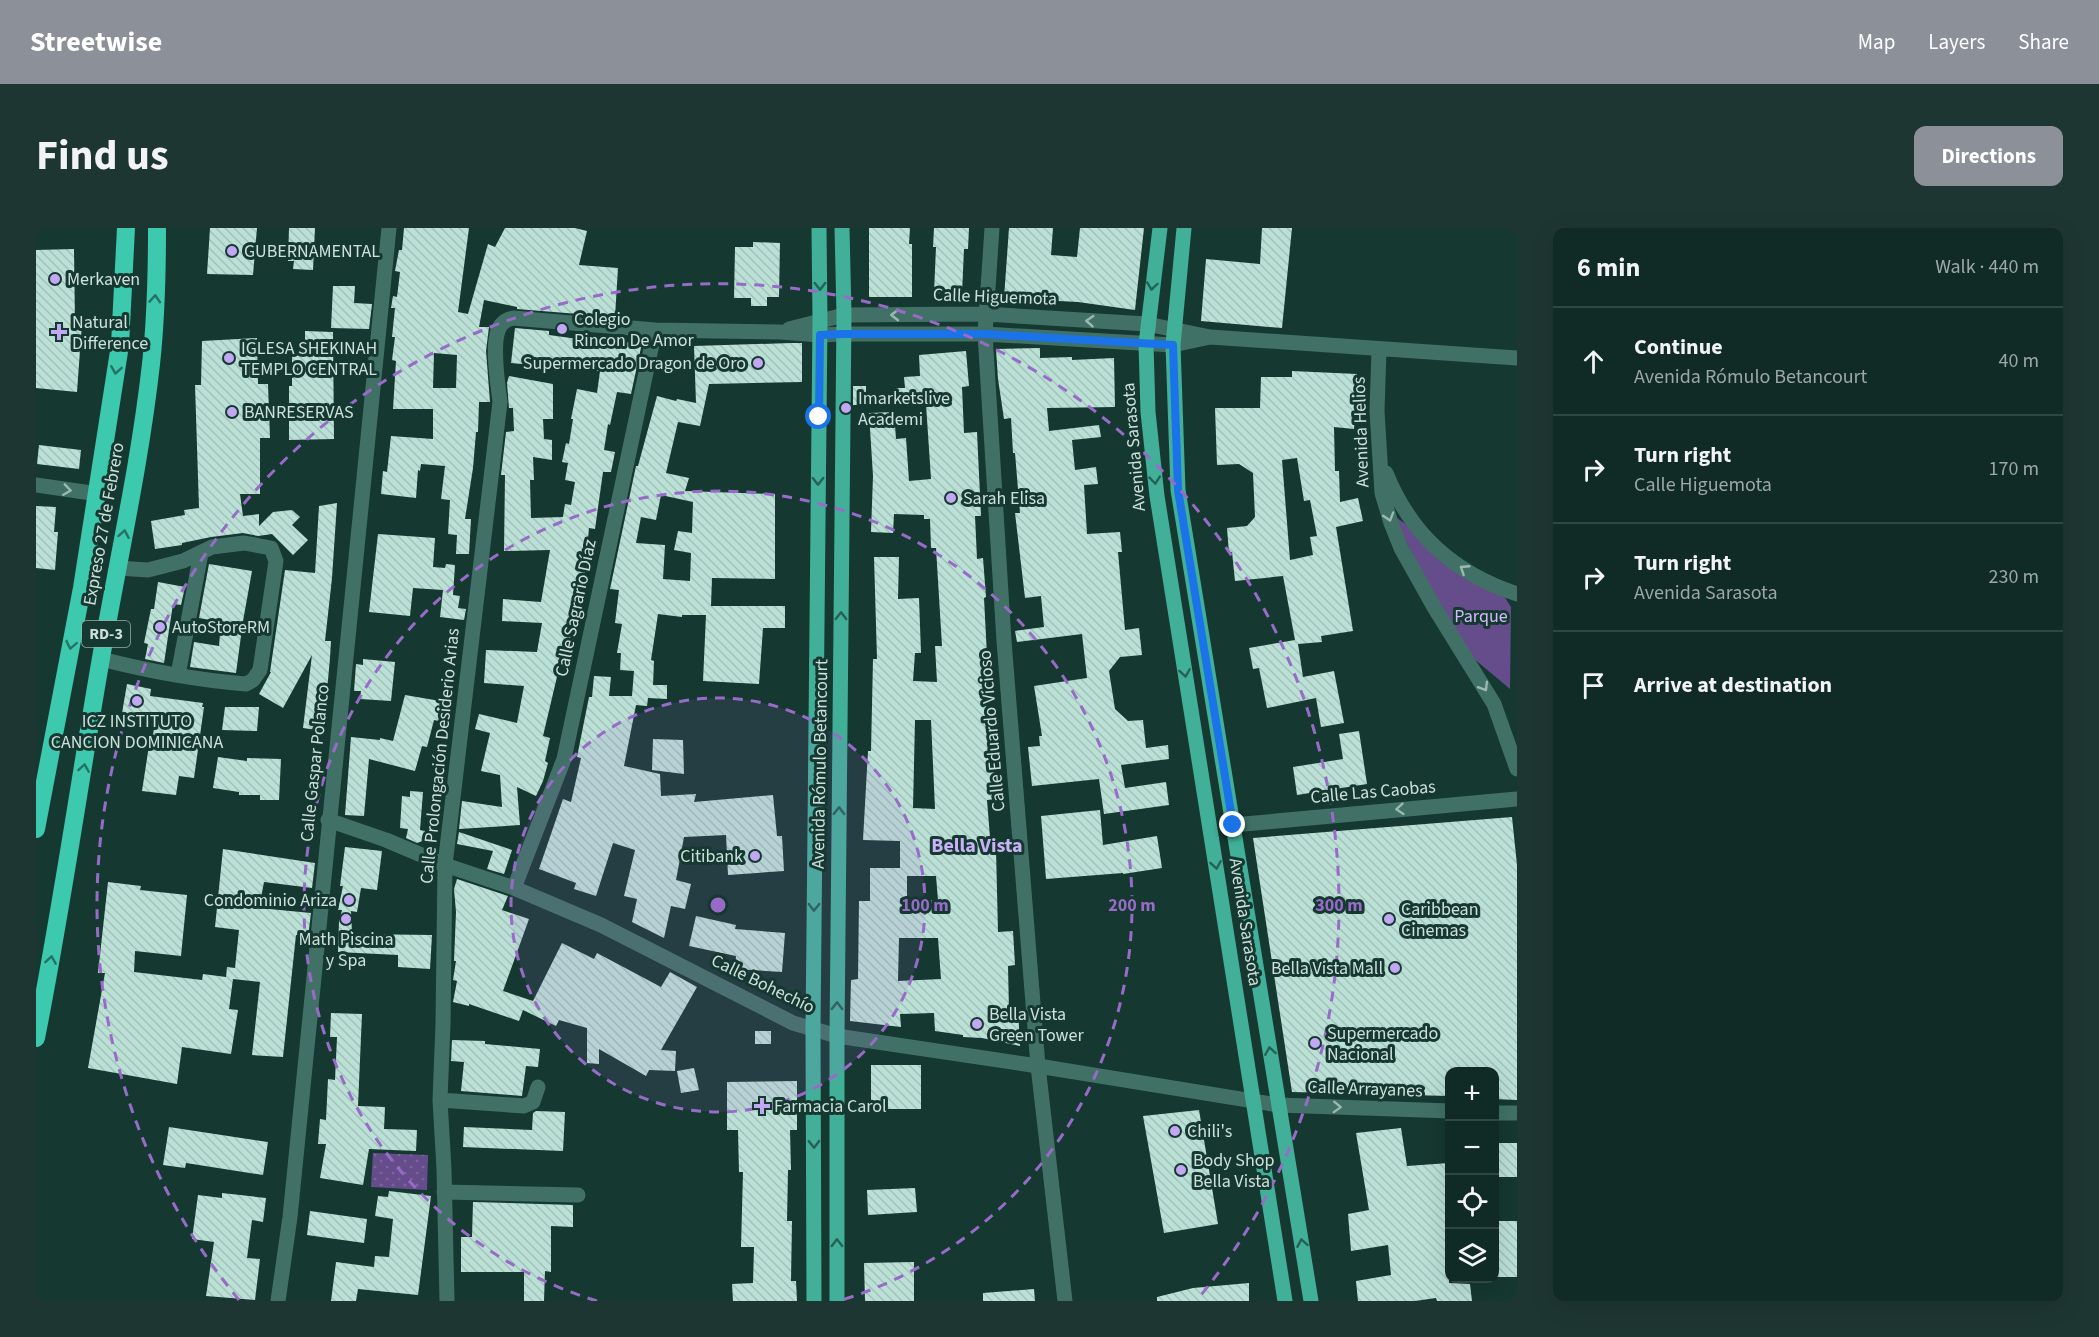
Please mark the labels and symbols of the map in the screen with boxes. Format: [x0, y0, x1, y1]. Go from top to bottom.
place label: GUBERNAMENTAL [244, 239, 380, 264]
marker: GUBERNAMENTAL [225, 244, 239, 258]
place label: Merkaven [67, 267, 140, 292]
marker: Merkaven [48, 272, 62, 286]
one-way arrow [1147, 281, 1159, 291]
one-way arrow [814, 282, 826, 291]
street label: Calle Higuemota [933, 282, 1057, 312]
one-way arrow [149, 295, 162, 304]
place label: Colegio Rincon De Amor [574, 307, 695, 353]
one-way arrow [890, 309, 899, 321]
place label: Natural Difference [72, 310, 148, 356]
one-way arrow [1085, 315, 1094, 328]
marker: Colegio Rincon De Amor [555, 322, 569, 336]
marker: Natural Difference [50, 323, 68, 341]
place label: IGLESA SHEKINAH TEMPLO CENTRAL [241, 336, 377, 382]
marker: IGLESA SHEKINAH TEMPLO CENTRAL [222, 351, 236, 365]
place label: Supermercado Dragon de Oro [523, 351, 746, 376]
marker: Supermercado Dragon de Oro [751, 356, 765, 370]
one-way arrow [111, 365, 123, 375]
street label: Avenida Helios [1347, 376, 1375, 488]
street label: Avenida Sarasota [1116, 382, 1152, 512]
place label: Imarketslive Academi [858, 386, 950, 432]
place label: BANRESERVAS [244, 400, 354, 425]
marker: Imarketslive Academi [839, 401, 853, 415]
route start [805, 403, 831, 429]
marker: BANRESERVAS [225, 405, 239, 419]
street label: Expreso 27 de Febrero [77, 440, 131, 608]
one-way arrow [1148, 476, 1161, 485]
one-way arrow [812, 477, 824, 486]
one-way arrow [62, 483, 71, 495]
place label: Sarah Elisa [963, 486, 1045, 511]
marker: Sarah Elisa [944, 491, 958, 505]
one-way arrow [1382, 511, 1394, 522]
one-way arrow [117, 529, 130, 539]
street label: Calle Sagrario Díaz [549, 537, 603, 679]
one-way arrow [1460, 565, 1470, 577]
park label: Parque [1454, 604, 1508, 629]
one-way arrow [835, 611, 847, 620]
place label: AutoStoreRM [172, 615, 270, 640]
marker: AutoStoreRM [153, 620, 167, 634]
road number: RD-3 [82, 621, 130, 647]
street label: Calle Prolongación Desiderio Arias [414, 627, 466, 885]
one-way arrow [65, 640, 78, 650]
street label: Calle Eduardo Vicioso [972, 649, 1012, 813]
street label: Avenida Rómulo Betancourt [806, 659, 834, 869]
one-way arrow [1178, 667, 1191, 677]
one-way arrow [1476, 681, 1488, 691]
street label: Calle Gaspar Polanco [294, 683, 336, 843]
marker: ICZ INSTITUTO CANCION DOMINICANA [130, 694, 144, 708]
place label: ICZ INSTITUTO CANCION DOMINICANA [51, 709, 224, 755]
one-way arrow [78, 763, 90, 772]
street label: Calle Las Caobas [1309, 774, 1437, 810]
one-way arrow [1396, 802, 1405, 815]
one-way arrow [833, 806, 845, 815]
route end [1219, 811, 1245, 837]
district label: Bella Vista [931, 832, 1023, 860]
place label: Citibank [680, 844, 743, 869]
marker: Citibank [748, 849, 762, 863]
street label: Avenida Sarasota [1223, 856, 1267, 988]
one-way arrow [1209, 861, 1221, 870]
place label: Condominio Ariza [204, 888, 337, 913]
marker: Condominio Ariza [342, 893, 356, 907]
text: 100 m [901, 893, 949, 918]
text: 200 m [1108, 893, 1156, 918]
text: 300 m [1315, 893, 1363, 918]
centre of rings [708, 895, 728, 915]
place label: Caribbean Cinemas [1401, 897, 1479, 943]
one-way arrow [808, 903, 821, 912]
marker: Math Piscina y Spa [339, 912, 353, 926]
marker: Caribbean Cinemas [1382, 912, 1396, 926]
place label: Math Piscina y Spa [298, 927, 394, 973]
street label: Calle Bohechío [707, 948, 819, 1020]
one-way arrow [44, 955, 57, 965]
place label: Bella Vista Mall [1271, 956, 1383, 981]
marker: Bella Vista Mall [1388, 961, 1402, 975]
one-way arrow [831, 1001, 843, 1010]
place label: Bella Vista Green Tower [989, 1002, 1084, 1048]
marker: Bella Vista Green Tower [970, 1017, 984, 1031]
place label: Supermercado Nacional [1327, 1021, 1438, 1067]
marker: Supermercado Nacional [1308, 1036, 1322, 1050]
one-way arrow [1264, 1046, 1276, 1055]
street label: Calle Arrayanes [1307, 1074, 1423, 1104]
place label: Farmacia Carol [774, 1094, 887, 1119]
marker: Farmacia Carol [755, 1099, 769, 1113]
one-way arrow [1332, 1101, 1341, 1114]
place label: Chili's [1187, 1119, 1232, 1144]
marker: Chili's [1168, 1124, 1182, 1138]
one-way arrow [808, 1140, 820, 1149]
place label: Body Shop Bella Vista [1193, 1148, 1275, 1194]
marker: Body Shop Bella Vista [1174, 1163, 1188, 1177]
one-way arrow [831, 1238, 843, 1247]
one-way arrow [1296, 1239, 1309, 1249]

